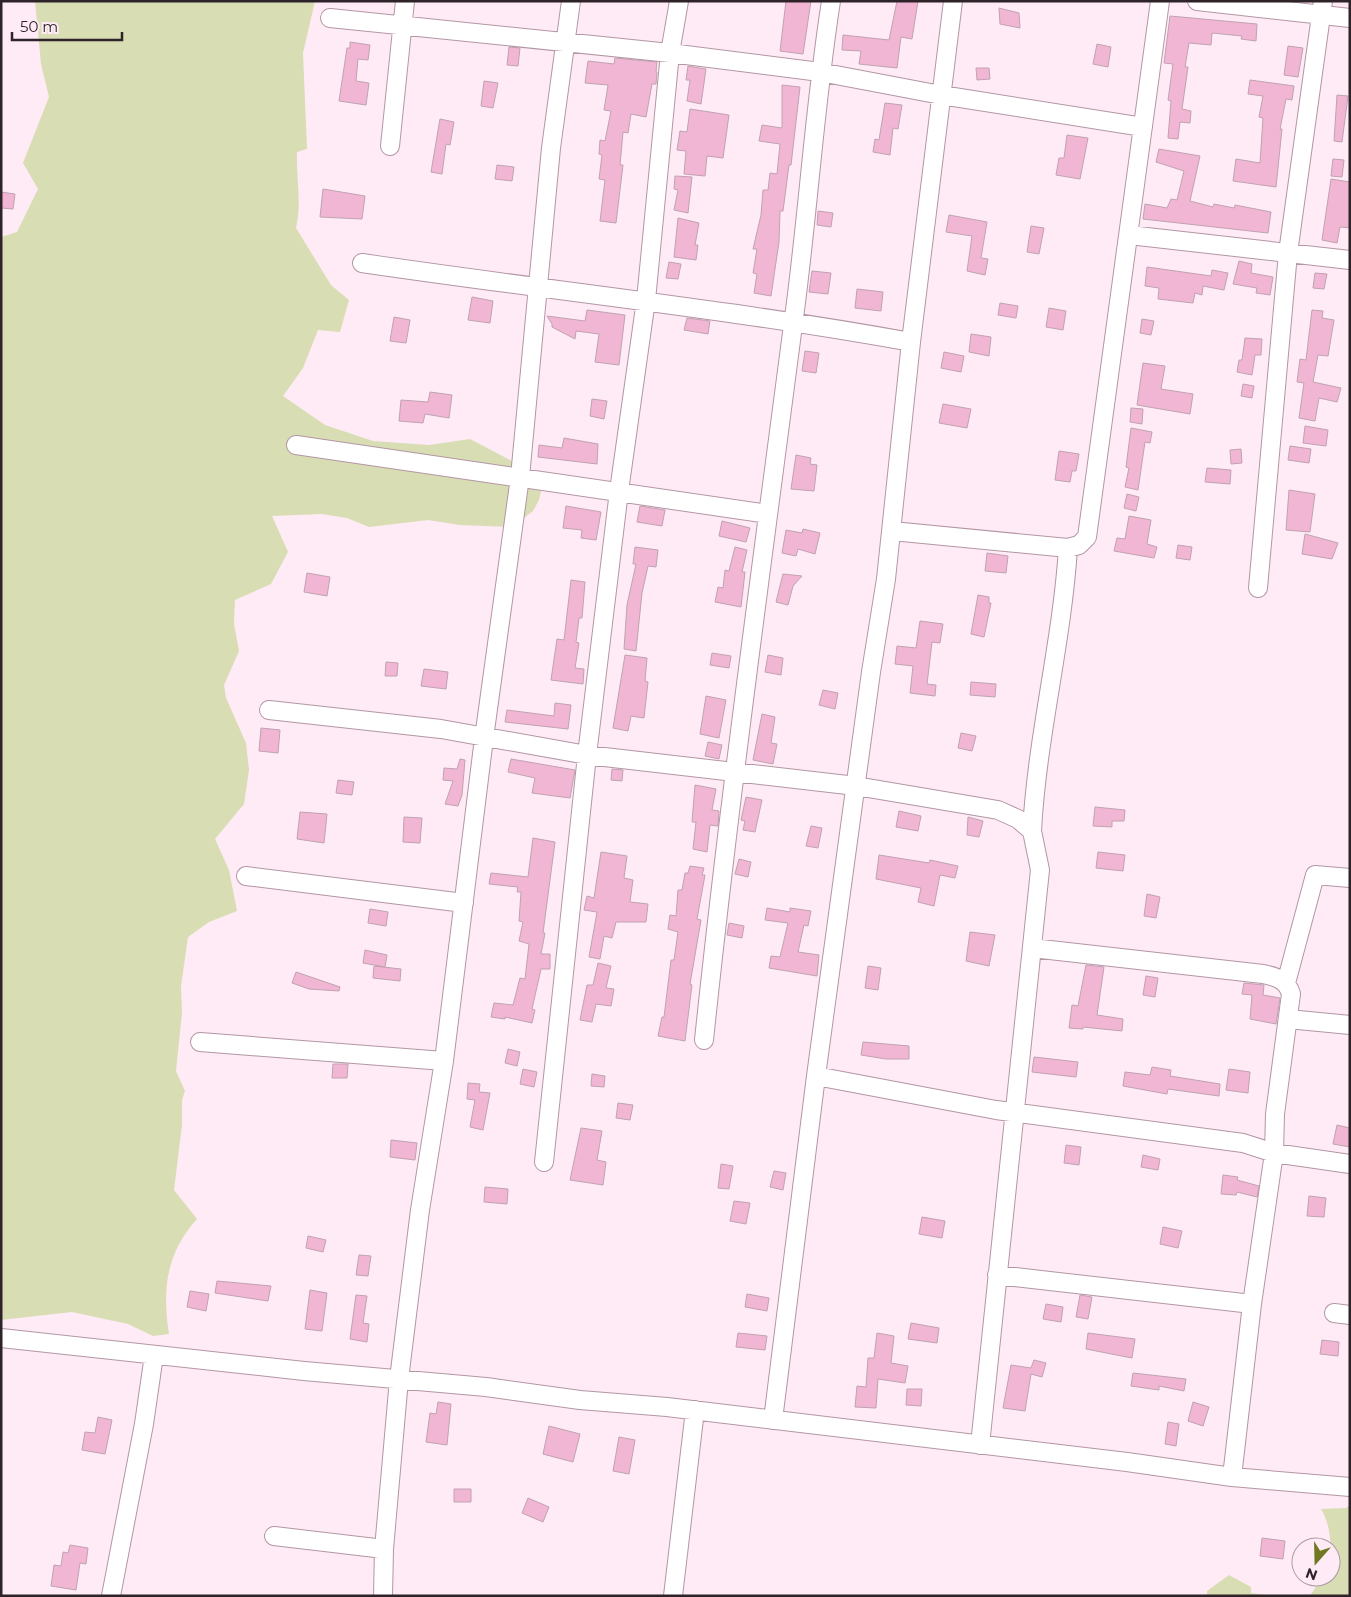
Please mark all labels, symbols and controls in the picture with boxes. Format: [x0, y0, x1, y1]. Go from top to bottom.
scale bar [12, 10, 122, 42]
text: 50 m [20, 17, 58, 36]
north arrow [1291, 1537, 1341, 1587]
text: N [1303, 1564, 1320, 1585]

